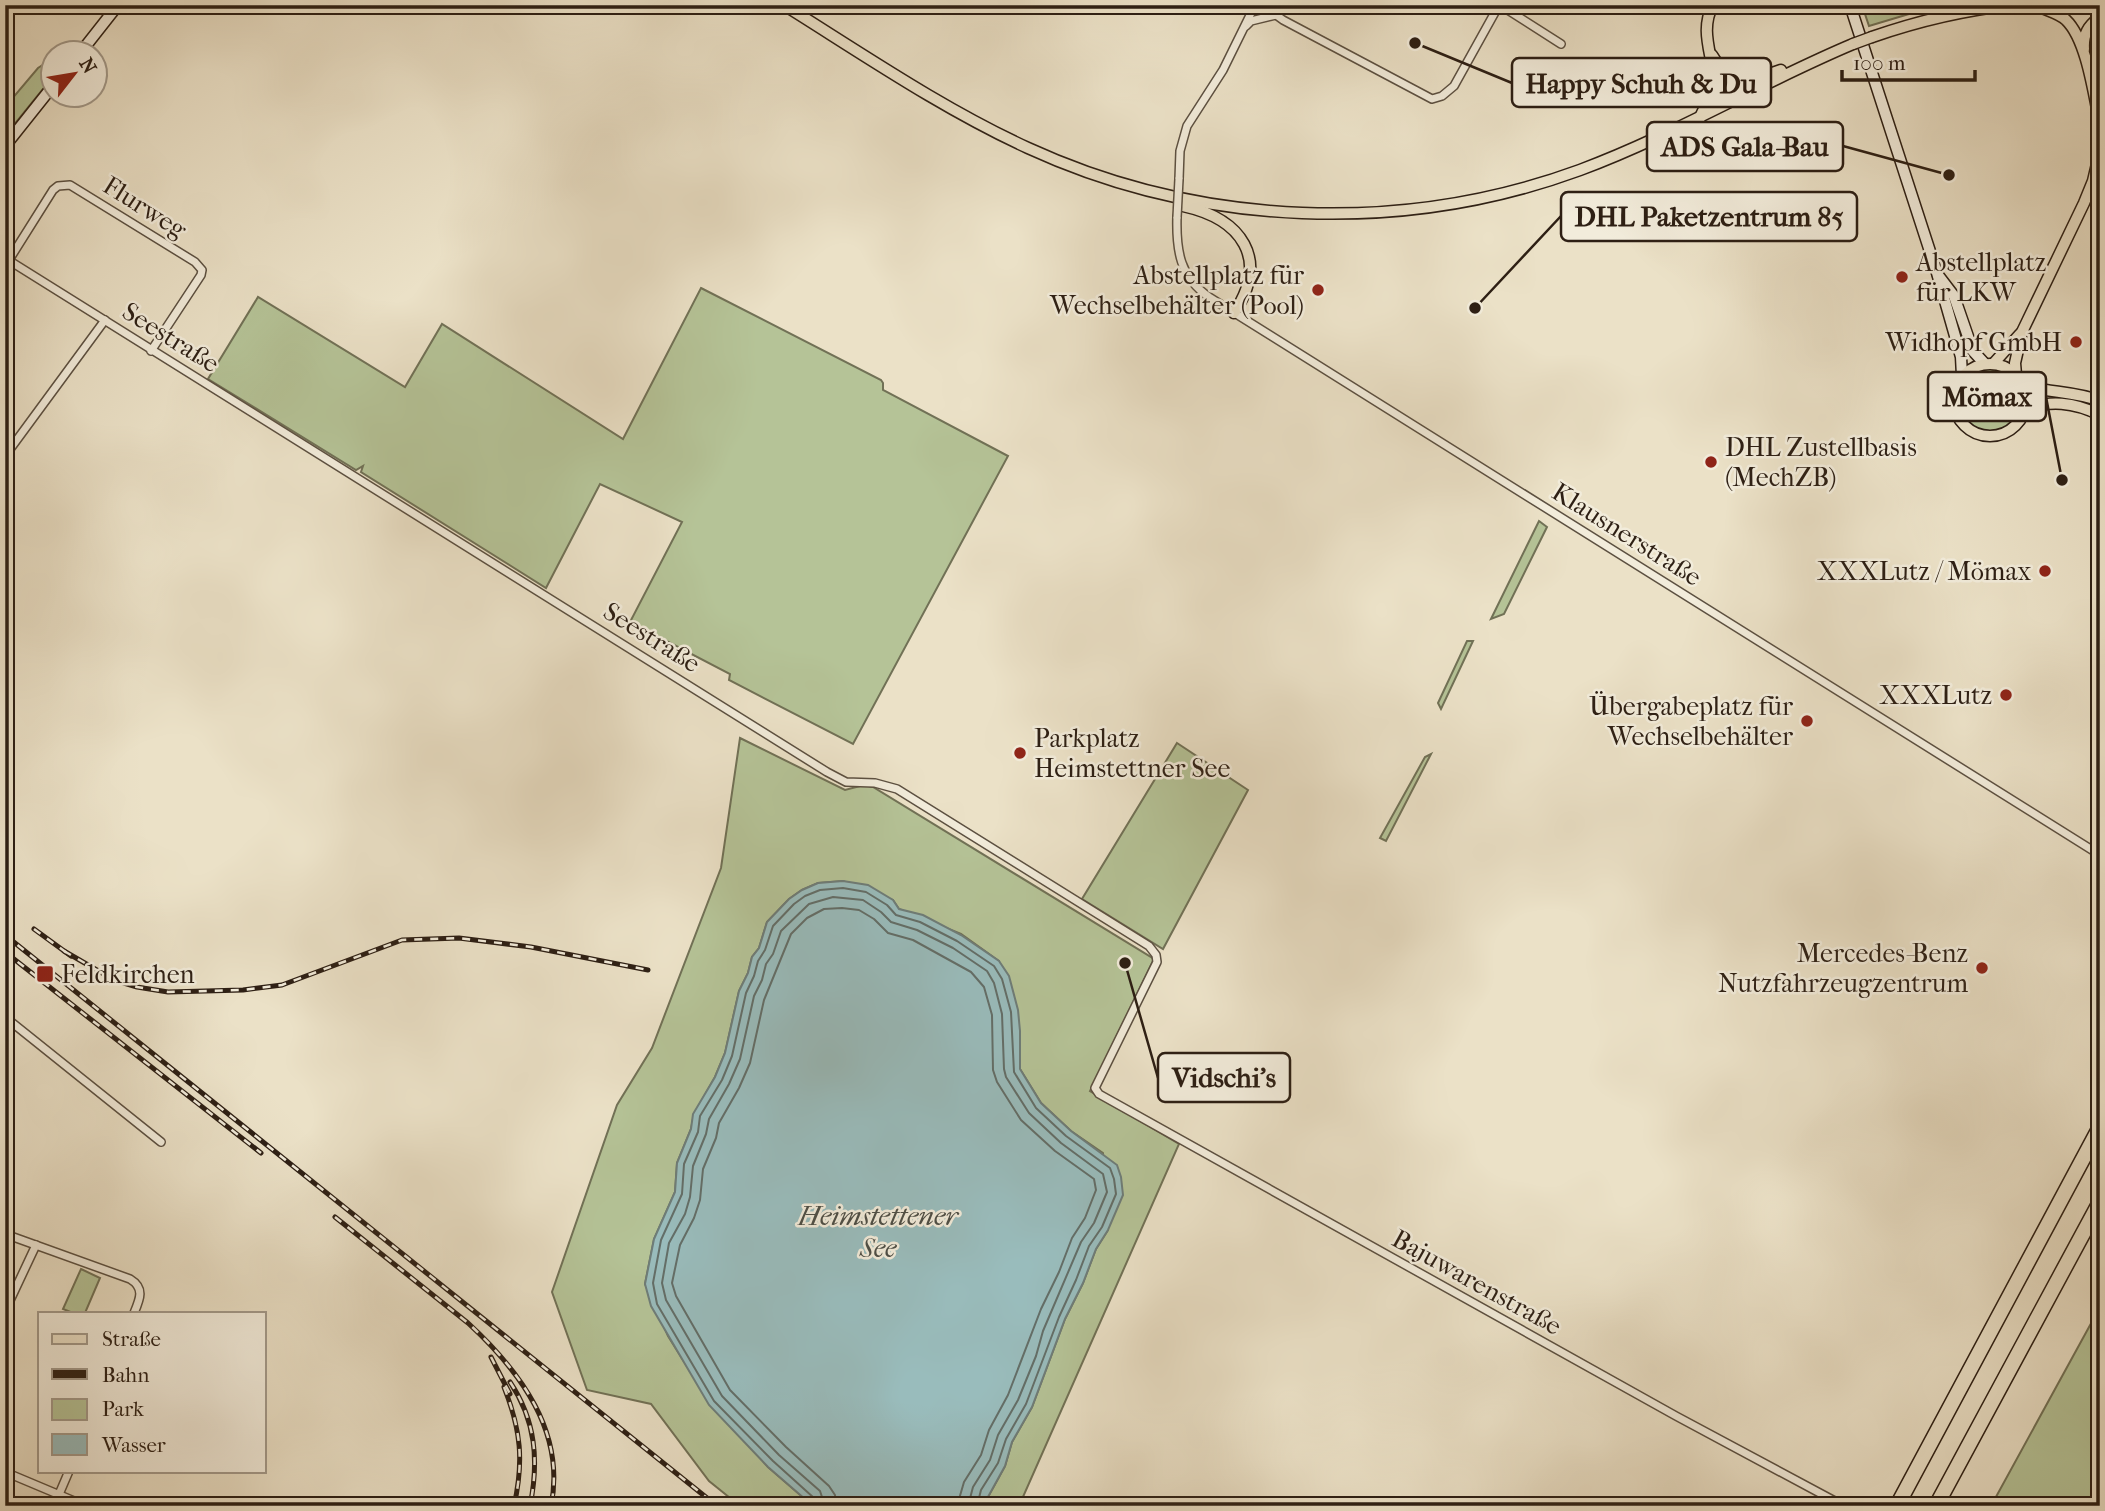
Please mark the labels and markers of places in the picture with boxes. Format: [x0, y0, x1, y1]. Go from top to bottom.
callout: Happy Schuh & Du [1512, 58, 1771, 107]
callout: ADS Gala-Bau [1647, 122, 1843, 171]
callout: DHL Paketzentrum 85 [1561, 192, 1857, 241]
place label: Abstellplatz für LKW [1915, 247, 2046, 308]
place label: Abstellplatz für Wechselbehälter (Pool) [1049, 260, 1304, 321]
marker: Abstellplatz für LKW [1894, 269, 1910, 285]
marker: Abstellplatz für Wechselbehälter (Pool) [1310, 282, 1326, 298]
place label: Widhopf GmbH [1884, 327, 2062, 358]
marker: Widhopf GmbH [2068, 334, 2084, 350]
callout: Mömax [1928, 372, 2046, 421]
place label: DHL Zustellbasis (MechZB) [1725, 432, 1917, 493]
marker: DHL Zustellbasis (MechZB) [1703, 454, 1719, 470]
place label: XXXLutz / Mömax [1817, 556, 2031, 587]
marker: XXXLutz / Mömax [2037, 563, 2053, 579]
place label: XXXLutz [1879, 680, 1992, 711]
marker: XXXLutz [1998, 687, 2014, 703]
place label: Übergabeplatz für Wechselbehälter [1589, 691, 1793, 752]
marker: Übergabeplatz für Wechselbehälter [1799, 713, 1815, 729]
place label: Parkplatz Heimstettner See [1034, 723, 1230, 784]
marker: Parkplatz Heimstettner See [1012, 745, 1028, 761]
place label: Mercedes-Benz Nutzfahrzeugzentrum [1718, 938, 1968, 999]
place label: Feldkirchen [61, 959, 195, 990]
marker: Mercedes-Benz Nutzfahrzeugzentrum [1974, 960, 1990, 976]
marker: Feldkirchen [35, 964, 55, 984]
callout: Vidschi's [1158, 1053, 1290, 1102]

